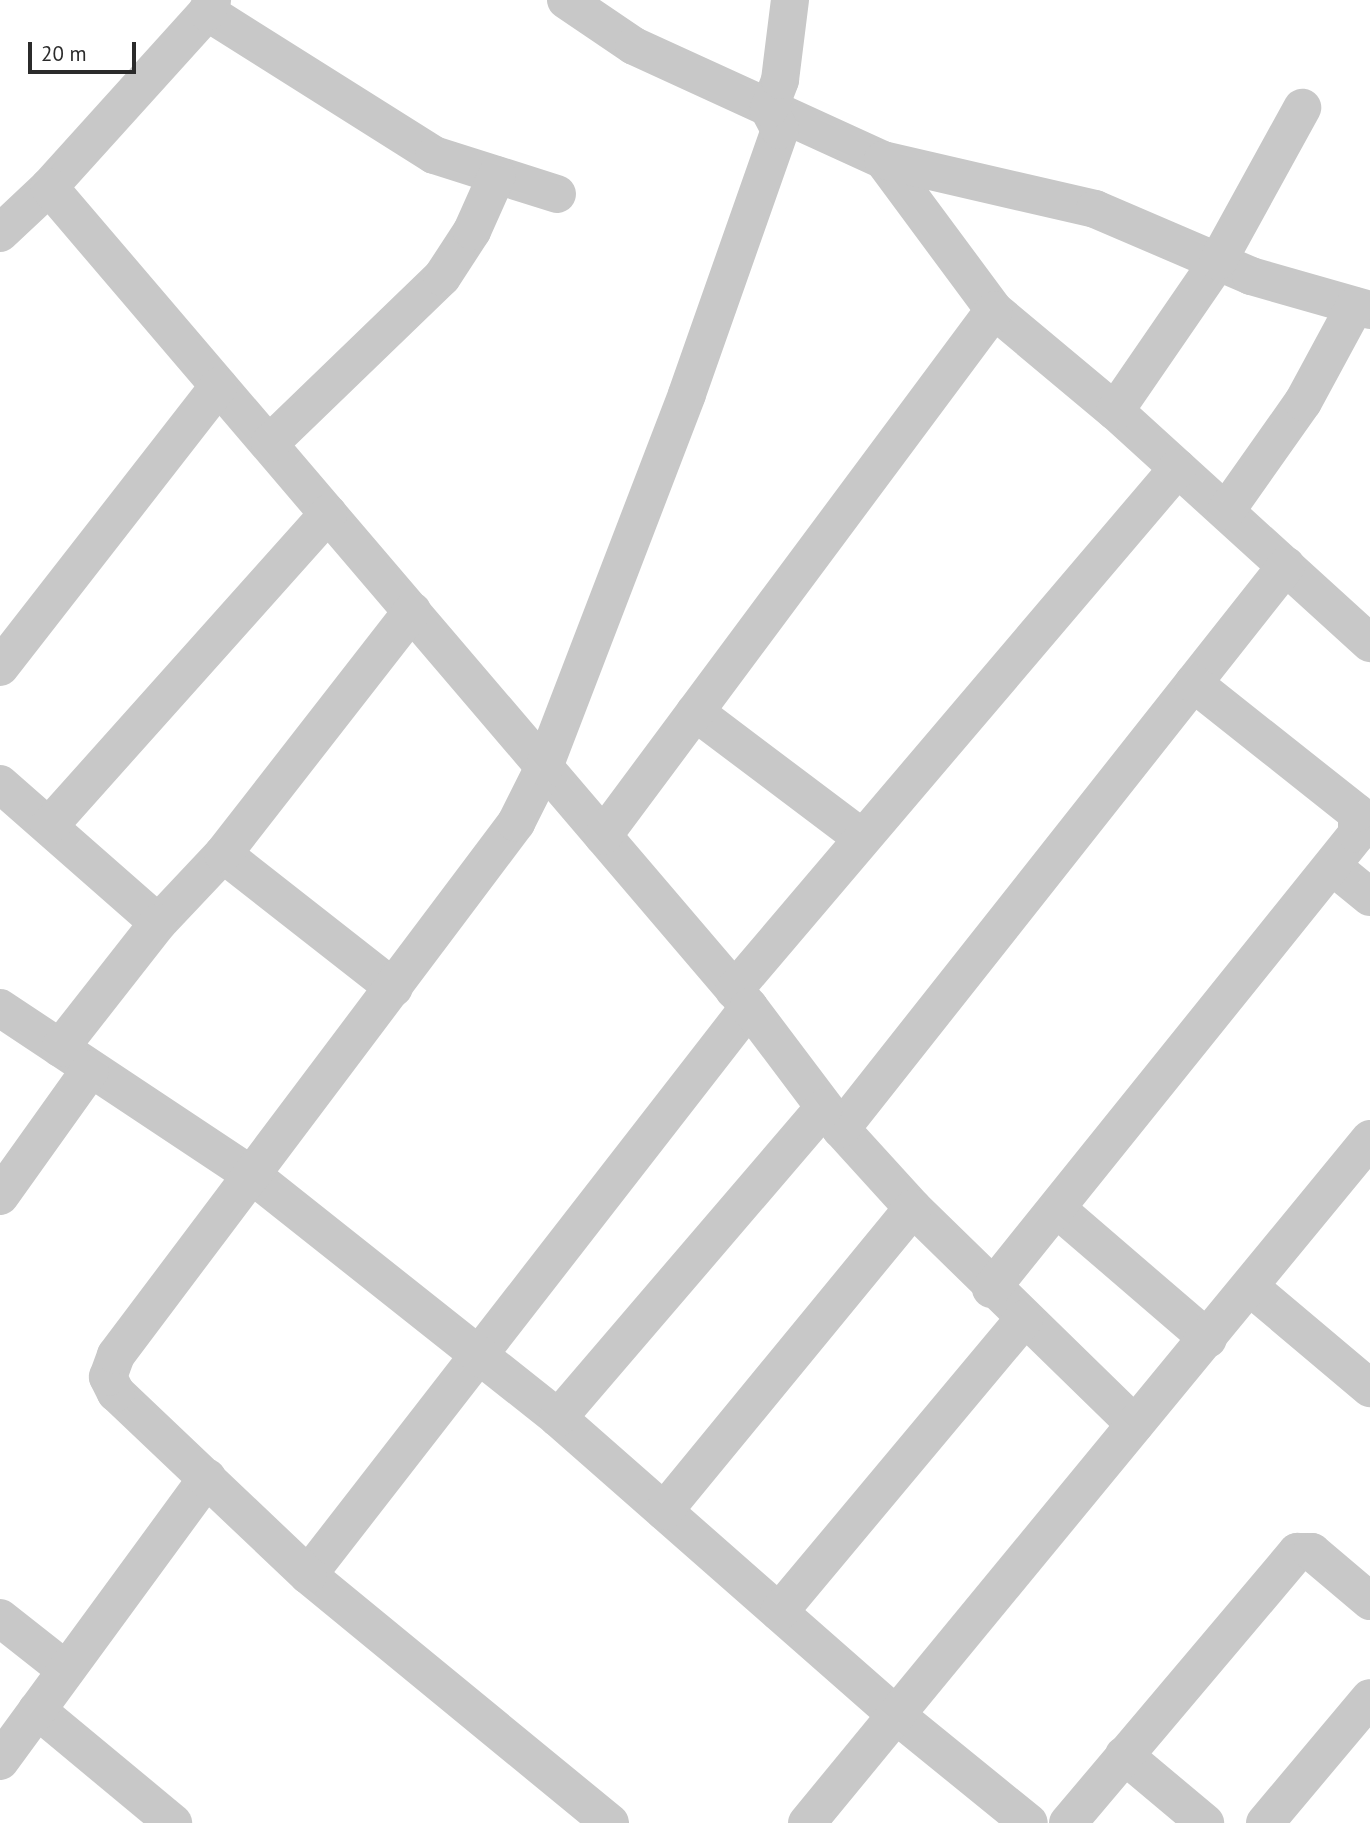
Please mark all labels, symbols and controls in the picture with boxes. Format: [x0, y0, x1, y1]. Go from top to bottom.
scale bar [32, 28, 140, 72]
text: 20 m [41, 40, 87, 67]

